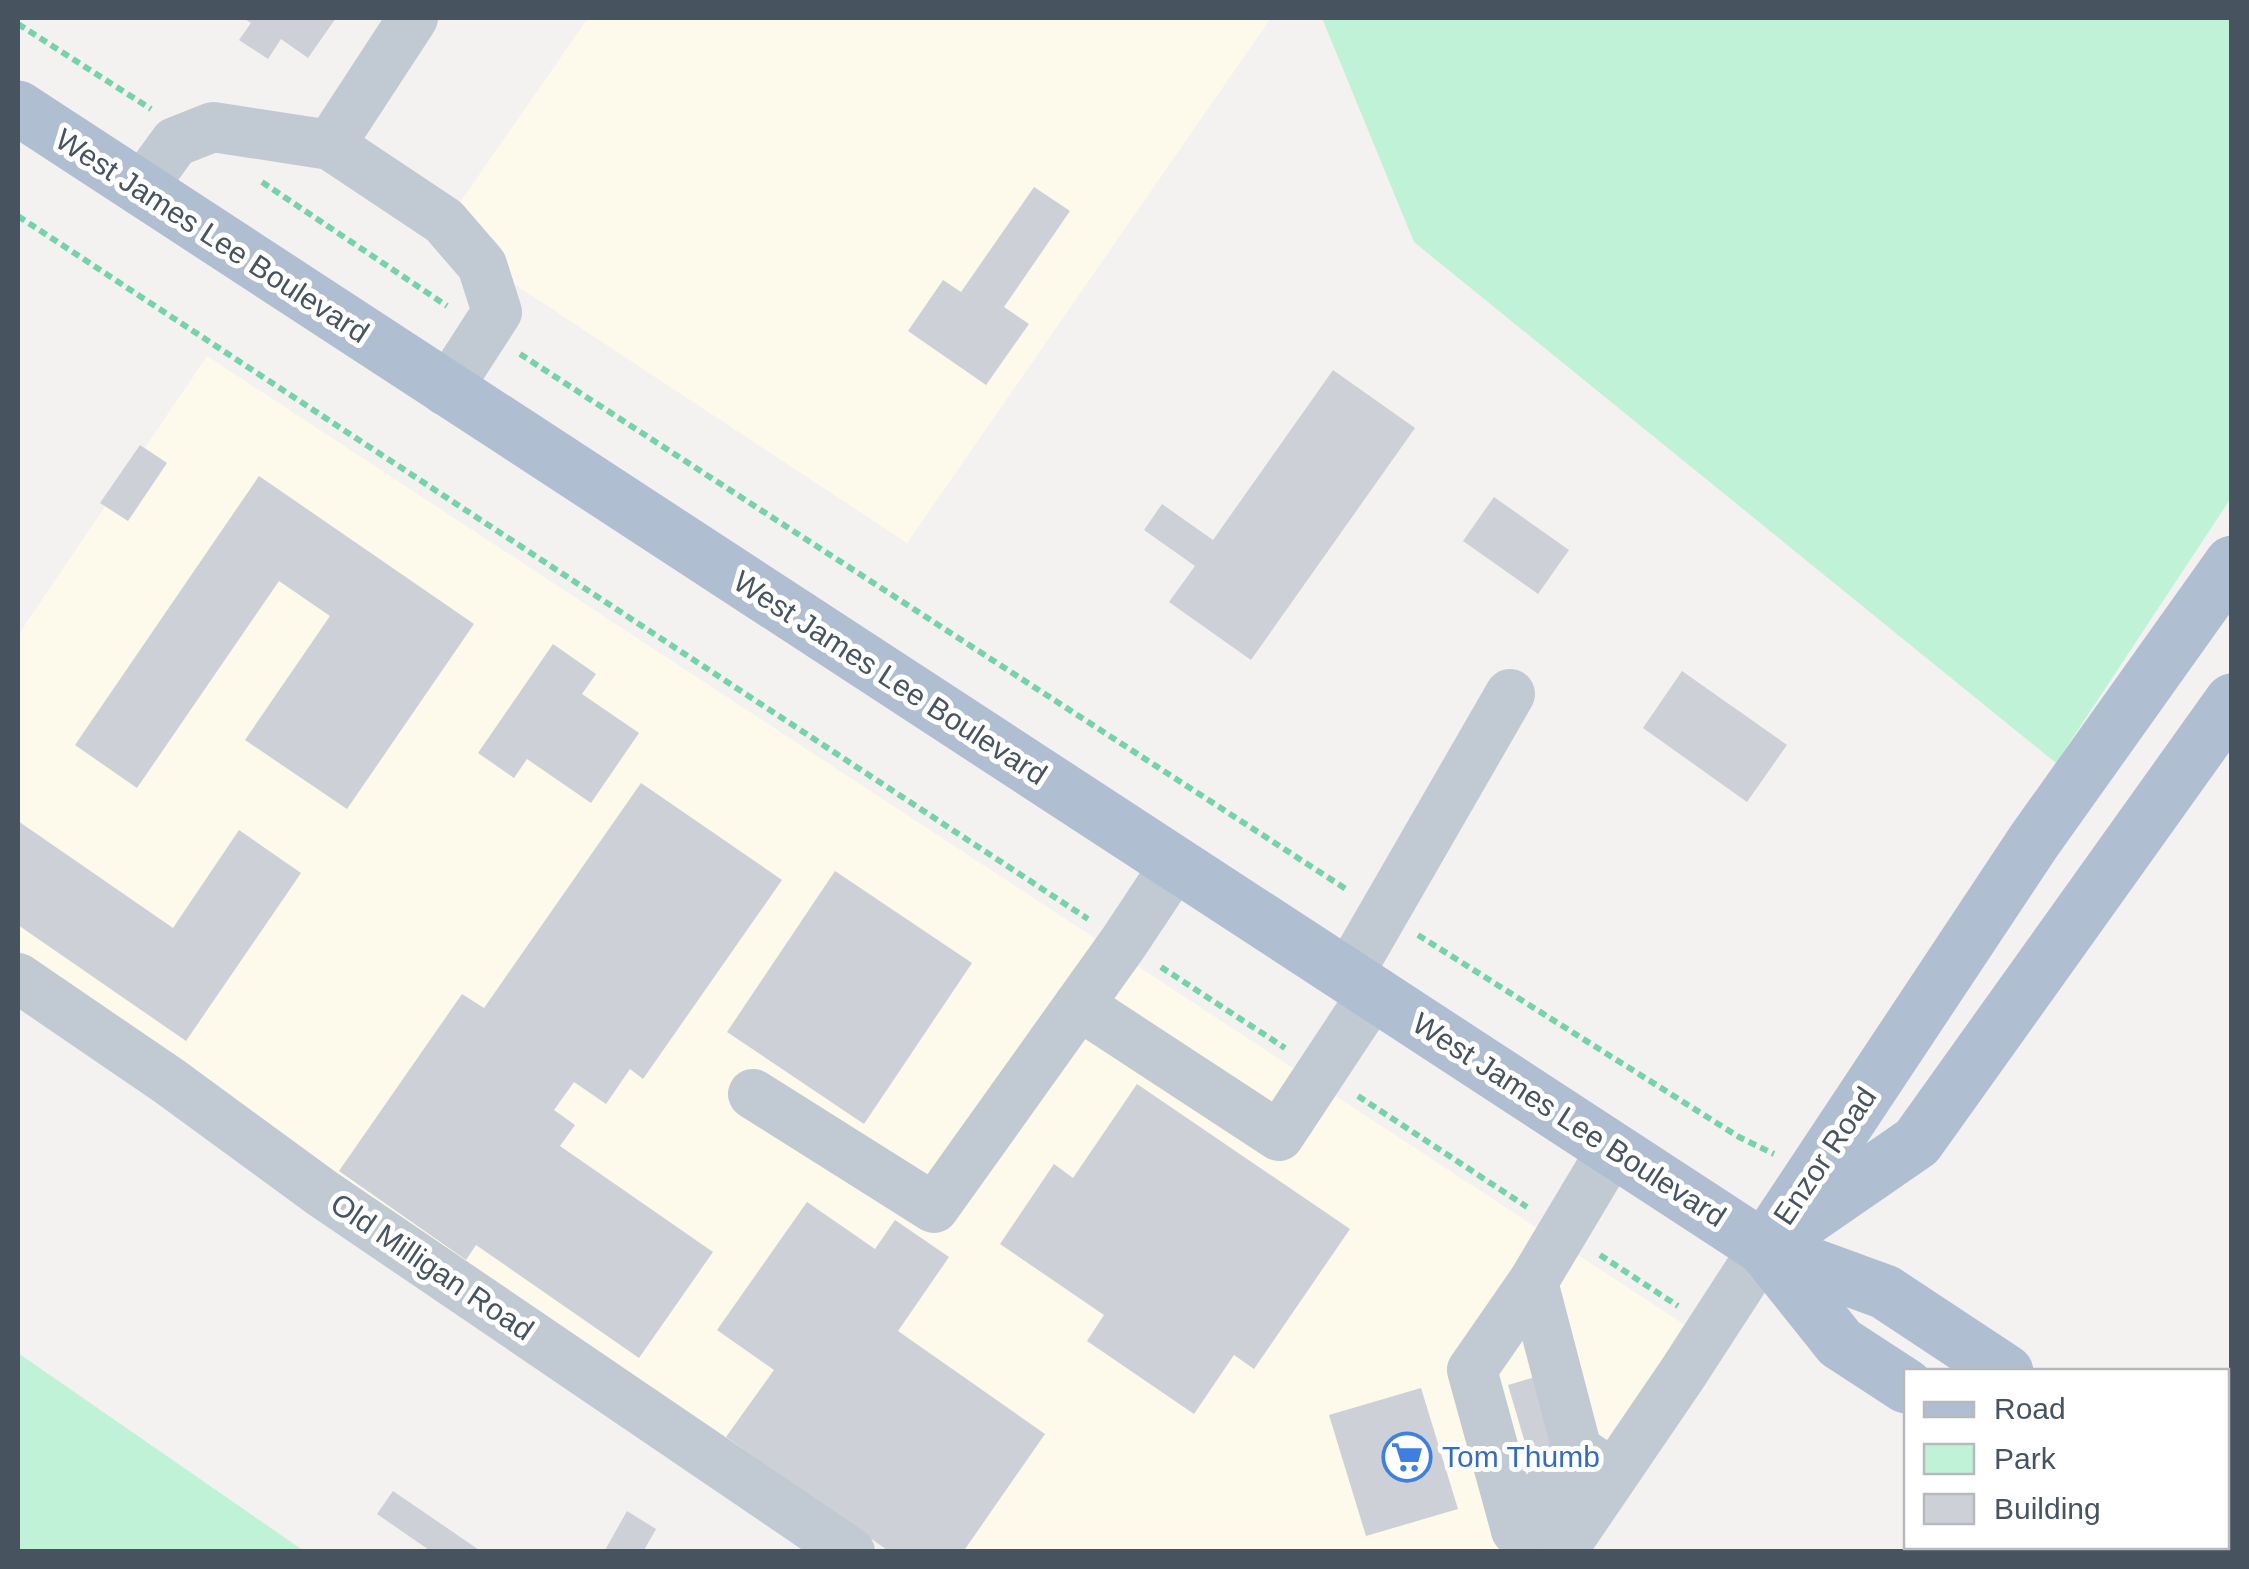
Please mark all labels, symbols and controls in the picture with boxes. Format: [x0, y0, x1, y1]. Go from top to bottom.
street label: West James Lee Boulevard [50, 122, 375, 349]
street label: West James Lee Boulevard [728, 564, 1053, 791]
street label: West James Lee Boulevard [1407, 1006, 1732, 1233]
street label: Enzor Road [1767, 1081, 1883, 1231]
street label: Old Milligan Road [325, 1187, 540, 1346]
legend [1904, 1369, 2229, 1549]
text: Road [1994, 1392, 2066, 1425]
supermarket icon: Tom Thumb [1381, 1431, 1433, 1483]
place label: Tom Thumb [1442, 1440, 1600, 1473]
text: Park [1994, 1442, 2057, 1475]
text: Building [1994, 1492, 2101, 1525]

